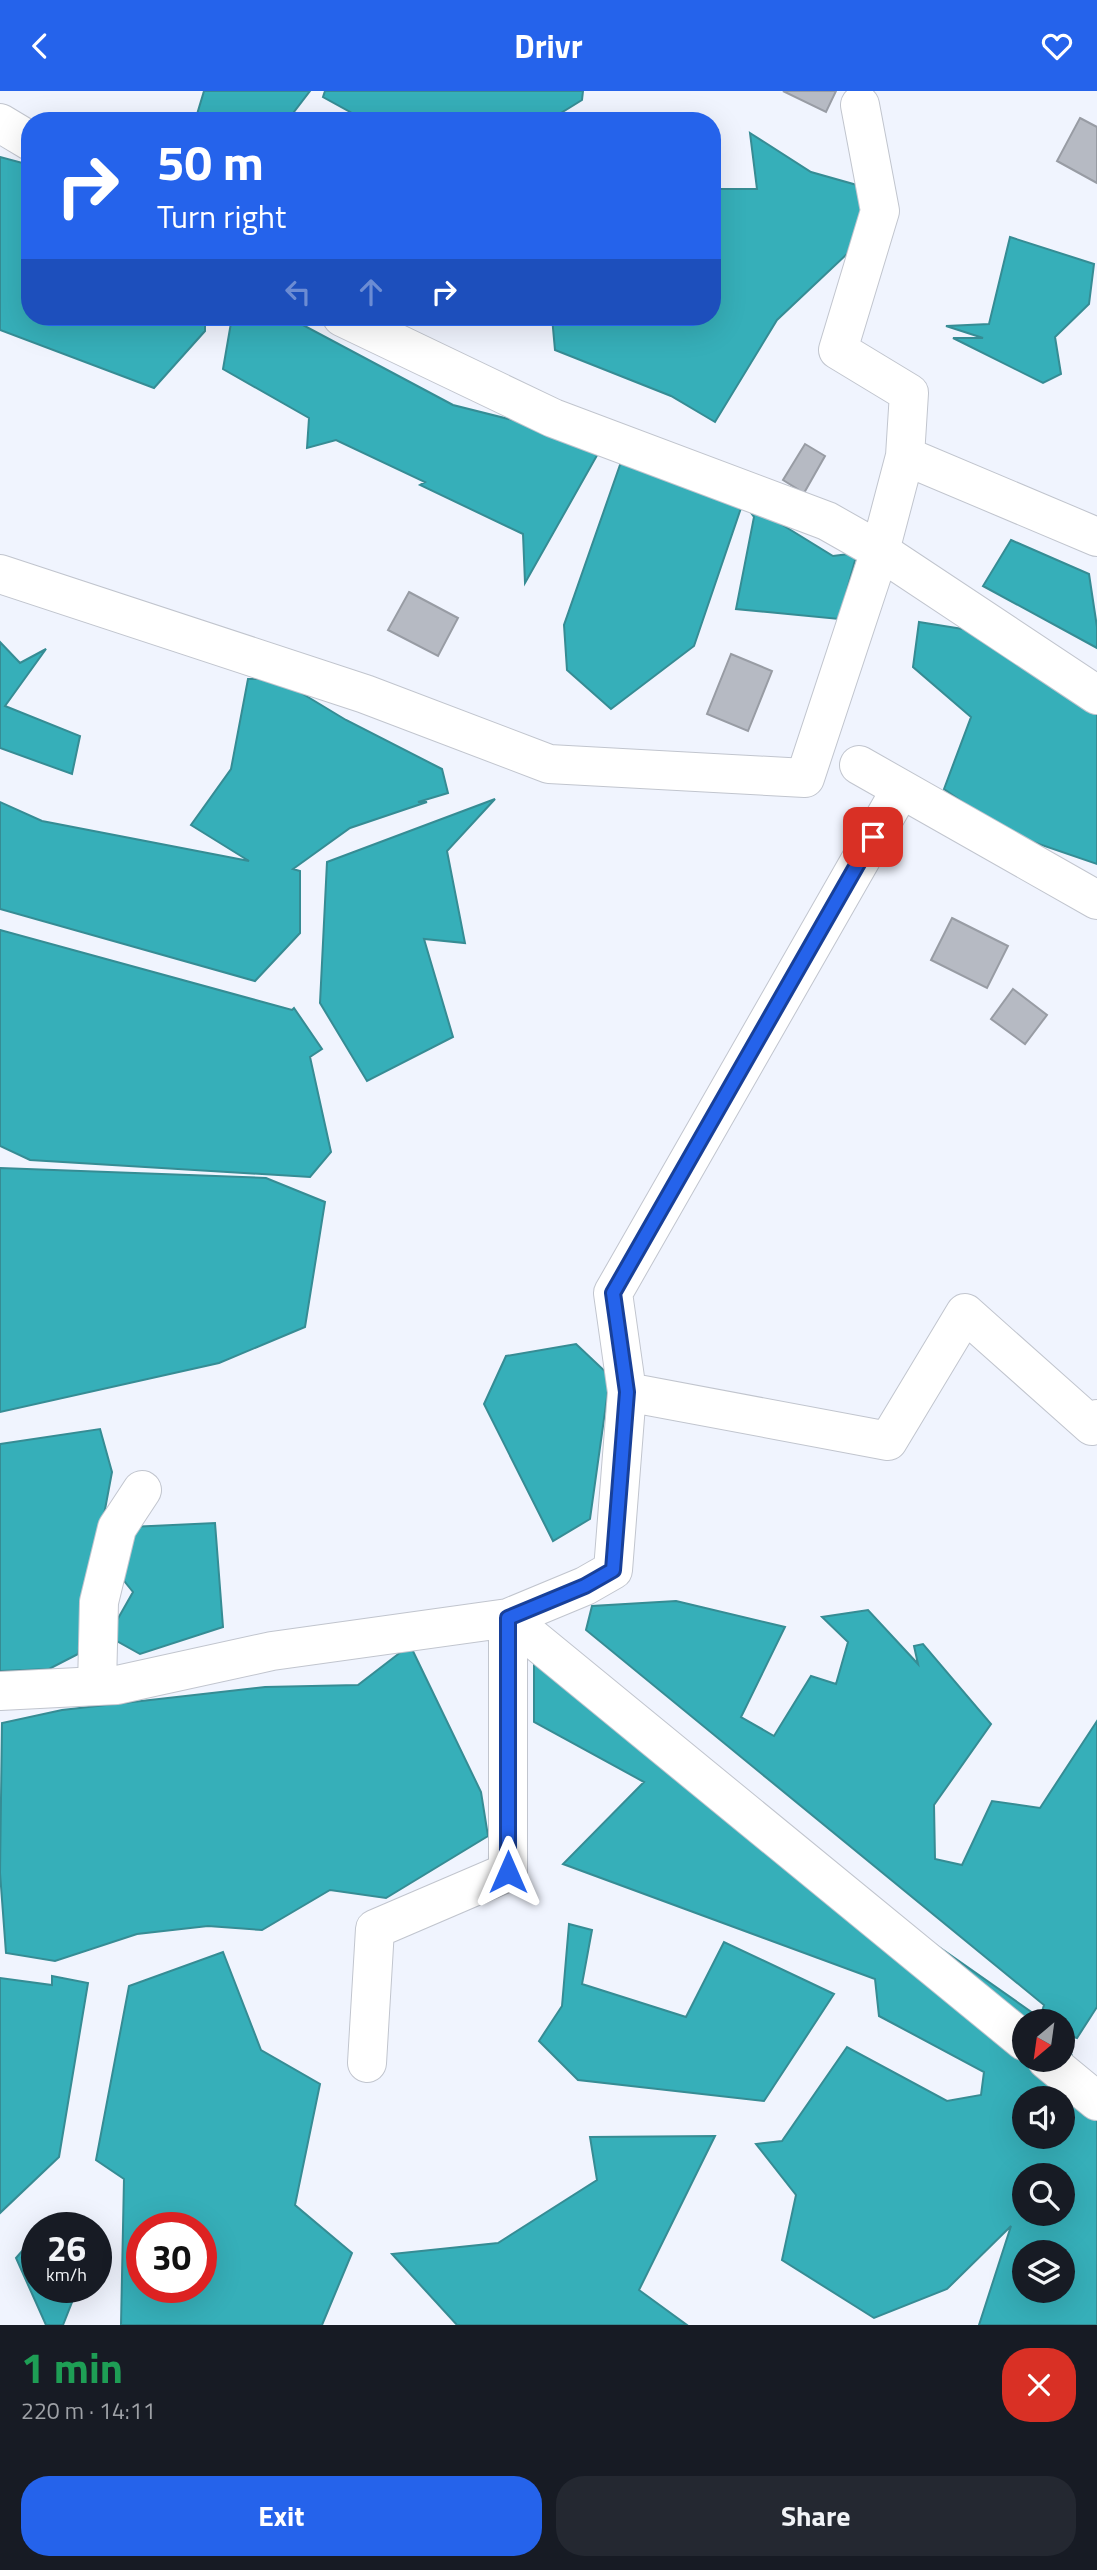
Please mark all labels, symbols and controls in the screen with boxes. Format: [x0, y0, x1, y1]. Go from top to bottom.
text: Drivr [514, 22, 583, 70]
icon: back [21, 27, 59, 65]
icon: heart [1038, 27, 1076, 65]
text: 50 m [157, 124, 264, 199]
icon: right [42, 140, 133, 231]
text: Turn right [157, 192, 286, 240]
icon: left [279, 273, 317, 311]
icon: ahead [352, 273, 390, 311]
icon: right [425, 273, 463, 311]
pin [843, 807, 903, 867]
icon: arrive [854, 818, 892, 856]
position arrow [471, 1835, 545, 1909]
north arrow [1012, 2009, 1074, 2072]
map controls [1012, 2009, 1075, 2303]
button: sound [1012, 2086, 1075, 2149]
button: search [1012, 2163, 1075, 2226]
speed limit sign: 30 [126, 2212, 217, 2303]
text: 26 [47, 2221, 86, 2275]
button: layers [1012, 2240, 1075, 2303]
text: km/h [46, 2261, 87, 2288]
text: 1 min [21, 2335, 123, 2399]
button: close [1002, 2348, 1076, 2422]
text: 220 m · 14:11 [21, 2393, 156, 2428]
button: Exit [21, 2476, 542, 2556]
button: Share [556, 2476, 1076, 2556]

